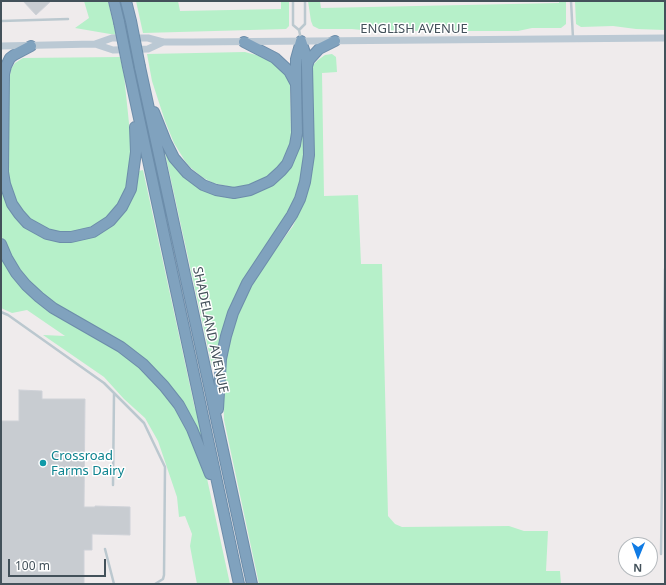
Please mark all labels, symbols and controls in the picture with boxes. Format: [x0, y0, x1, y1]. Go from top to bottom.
street label: ENGLISH AVENUE [360, 21, 468, 37]
street label: SHADELAND AVENUE [189, 265, 231, 395]
place label: Crossroad Farms Dairy [51, 448, 124, 479]
marker: Crossroad Farms Dairy [38, 458, 48, 468]
north arrow [618, 537, 658, 577]
scale bar [10, 551, 108, 577]
text: 100 m [15, 557, 50, 574]
text: N [633, 561, 642, 576]

